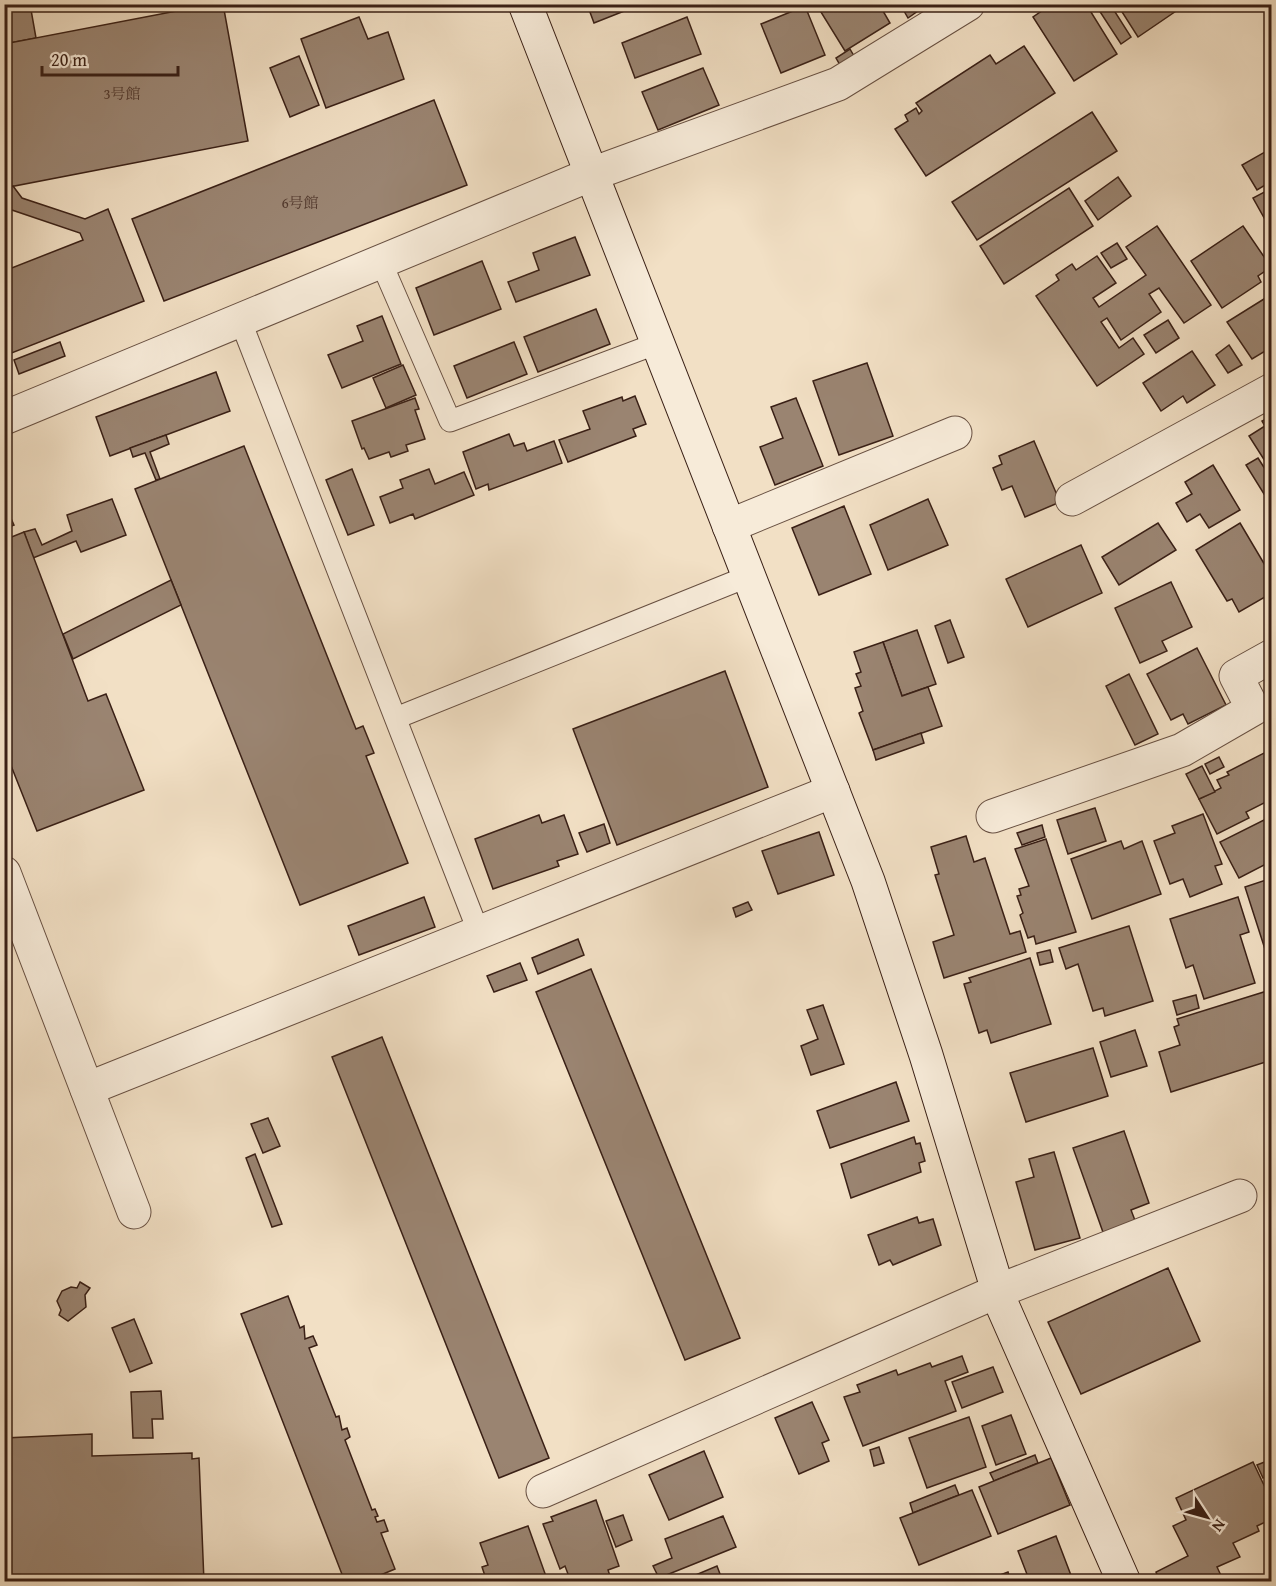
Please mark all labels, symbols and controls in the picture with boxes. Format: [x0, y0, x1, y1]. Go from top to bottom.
scale bar [42, 39, 178, 77]
text: 20 m [51, 46, 87, 73]
house number: 3号館 [103, 83, 141, 104]
house number: 6号館 [281, 192, 319, 213]
north arrow [1177, 1487, 1237, 1547]
text: N [1206, 1514, 1232, 1537]

